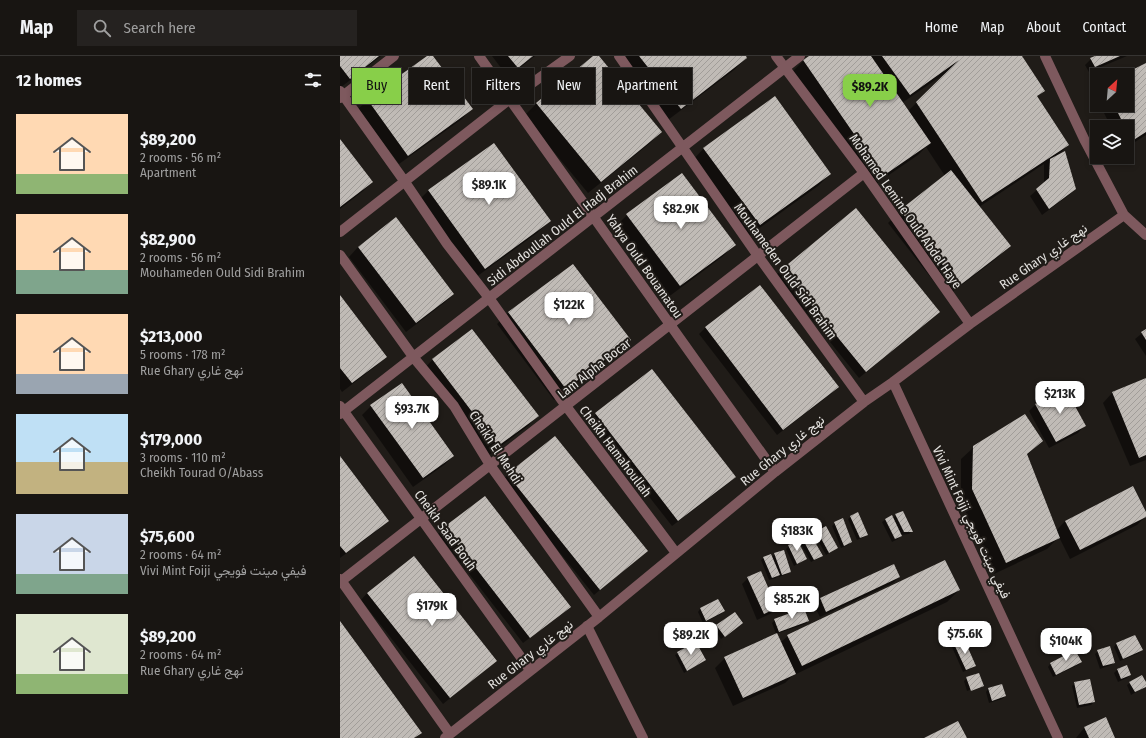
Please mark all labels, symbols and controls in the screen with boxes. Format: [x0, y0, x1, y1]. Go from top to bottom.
search box [77, 10, 357, 46]
text: Map [20, 16, 53, 39]
icon: search [91, 17, 113, 39]
text: Search here [123, 19, 196, 37]
text: Home [925, 19, 958, 36]
text: Map [980, 19, 1004, 36]
text: About [1026, 19, 1061, 36]
text: Contact [1083, 19, 1126, 36]
chip: Buy [352, 68, 401, 104]
chip: Rent [409, 68, 464, 104]
chip: Filters [472, 68, 534, 104]
chip: New [542, 68, 595, 104]
chip: Apartment [603, 68, 692, 104]
north arrow [1090, 68, 1134, 112]
map controls [1090, 68, 1134, 164]
icon: filters [302, 69, 324, 91]
text: 12 homes [16, 70, 82, 91]
pin: $89.2K [837, 74, 903, 108]
text: $89.2K [852, 79, 888, 94]
button: layers [1090, 120, 1134, 164]
text: $89,200 [140, 129, 196, 150]
icon: home [48, 130, 96, 178]
street label: Mohamed Lemine Ould Abdel Haye [846, 131, 965, 292]
text: 2 rooms · 56 m² [140, 150, 221, 165]
street label: Sidi Abdoullah Ould El Hadj Brahim [484, 162, 640, 289]
text: Apartment [140, 165, 196, 180]
pin: $89.1K [456, 172, 522, 206]
text: $89.1K [472, 177, 506, 192]
pin: $82.9K [648, 196, 714, 230]
street label: Mouhameden Ould Sidi Brahim [731, 200, 840, 342]
text: $82.9K [663, 201, 699, 216]
street label: Yahya Ould Bouamatou [603, 212, 686, 321]
street label: Rue Ghary نهج غاري [997, 220, 1092, 295]
text: $82,900 [140, 229, 196, 250]
icon: home [48, 230, 96, 278]
text: 2 rooms · 56 m² [140, 250, 221, 265]
text: Mouhameden Ould Sidi Brahim [140, 265, 305, 280]
pin: $122K [541, 292, 597, 326]
text: $122K [553, 297, 585, 312]
text: $213,000 [140, 326, 203, 347]
icon: home [48, 330, 96, 378]
street label: Lam Alpha Bocar [555, 335, 634, 402]
text: 5 rooms · 178 m² [140, 347, 226, 362]
text: Rue Ghary نهج غاري [140, 363, 243, 378]
pin: $213K [1032, 381, 1088, 415]
text: $213K [1044, 386, 1076, 401]
pin: $93.7K [379, 396, 445, 430]
text: $93.7K [395, 401, 429, 416]
street label: Cheikh Hamahoullah [576, 403, 655, 500]
street label: Cheikh El Mehdi [466, 408, 525, 487]
street label: Rue Ghary نهج غاري [737, 412, 829, 491]
text: $179,000 [140, 429, 202, 450]
icon: home [48, 430, 96, 478]
street label: Vivi Mint Foiji فيفي مينت فويجي [927, 444, 1014, 602]
text: 3 rooms · 110 m² [140, 450, 226, 465]
text: Cheikh Tourad O/Abass [140, 465, 263, 480]
street label: Cheikh Saad Bouh [411, 487, 480, 573]
pin: $183K [769, 518, 825, 552]
text: $183K [781, 523, 813, 538]
text: $75,600 [140, 526, 195, 547]
icon: home [48, 530, 96, 578]
text: 2 rooms · 64 m² [140, 547, 221, 562]
text: Vivi Mint Foiji فيفي مينت فويجي [140, 563, 307, 578]
pin: $85.2K [759, 586, 825, 620]
text: $85.2K [774, 591, 810, 606]
pin: $179K [404, 593, 460, 627]
text: $179K [416, 598, 448, 613]
street label: Rue Ghary نهج غاري [485, 616, 578, 694]
pin: $75.6K [932, 621, 998, 655]
pin: $89.2K [658, 622, 724, 656]
text: $89,200 [140, 626, 196, 647]
text: $75.6K [947, 626, 983, 641]
text: $89.2K [673, 627, 709, 642]
pin: $104K [1038, 628, 1094, 662]
icon: home [48, 630, 96, 678]
text: $104K [1050, 633, 1082, 648]
text: 2 rooms · 64 m² [140, 647, 221, 662]
text: Rue Ghary نهج غاري [140, 663, 243, 678]

